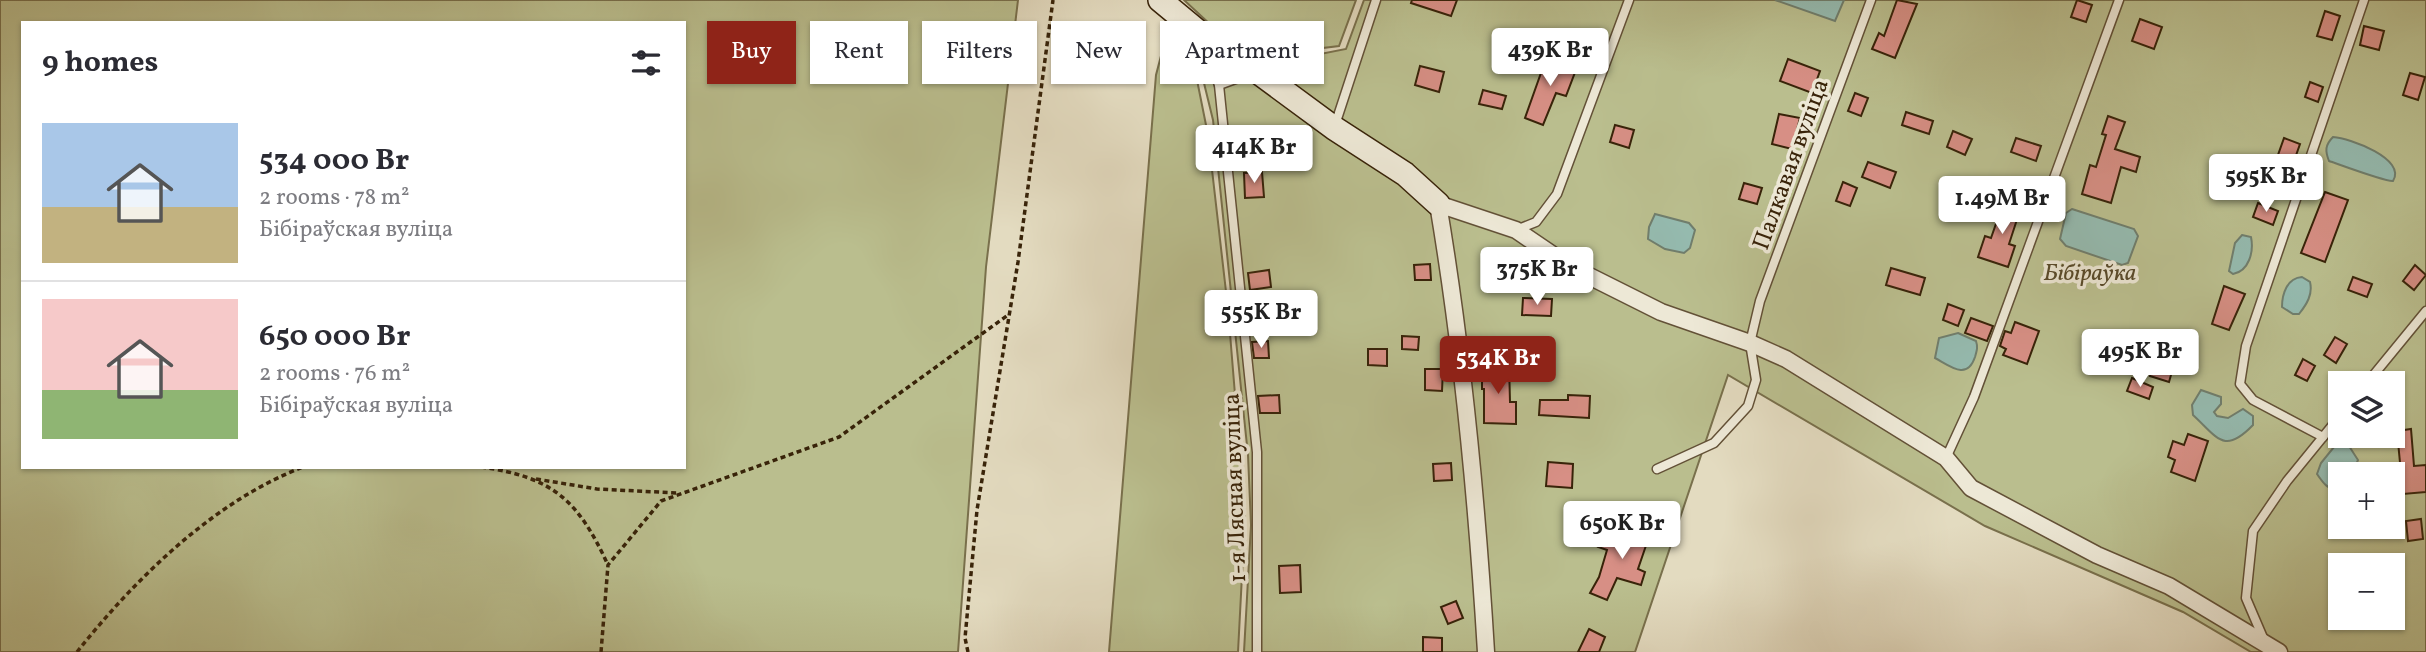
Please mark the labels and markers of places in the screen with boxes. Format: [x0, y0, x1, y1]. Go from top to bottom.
pin: 439K Br [1485, 28, 1615, 88]
pin: 414K Br [1189, 125, 1319, 185]
pin: 595K Br [2201, 154, 2331, 214]
pin: 1.49M Br [1930, 176, 2074, 236]
pin: 375K Br [1472, 247, 1602, 307]
pin: 555K Br [1196, 290, 1326, 350]
pin: 495K Br [2075, 330, 2205, 389]
pin: 534K Br [1433, 336, 1563, 396]
pin: 650K Br [1557, 502, 1687, 561]

